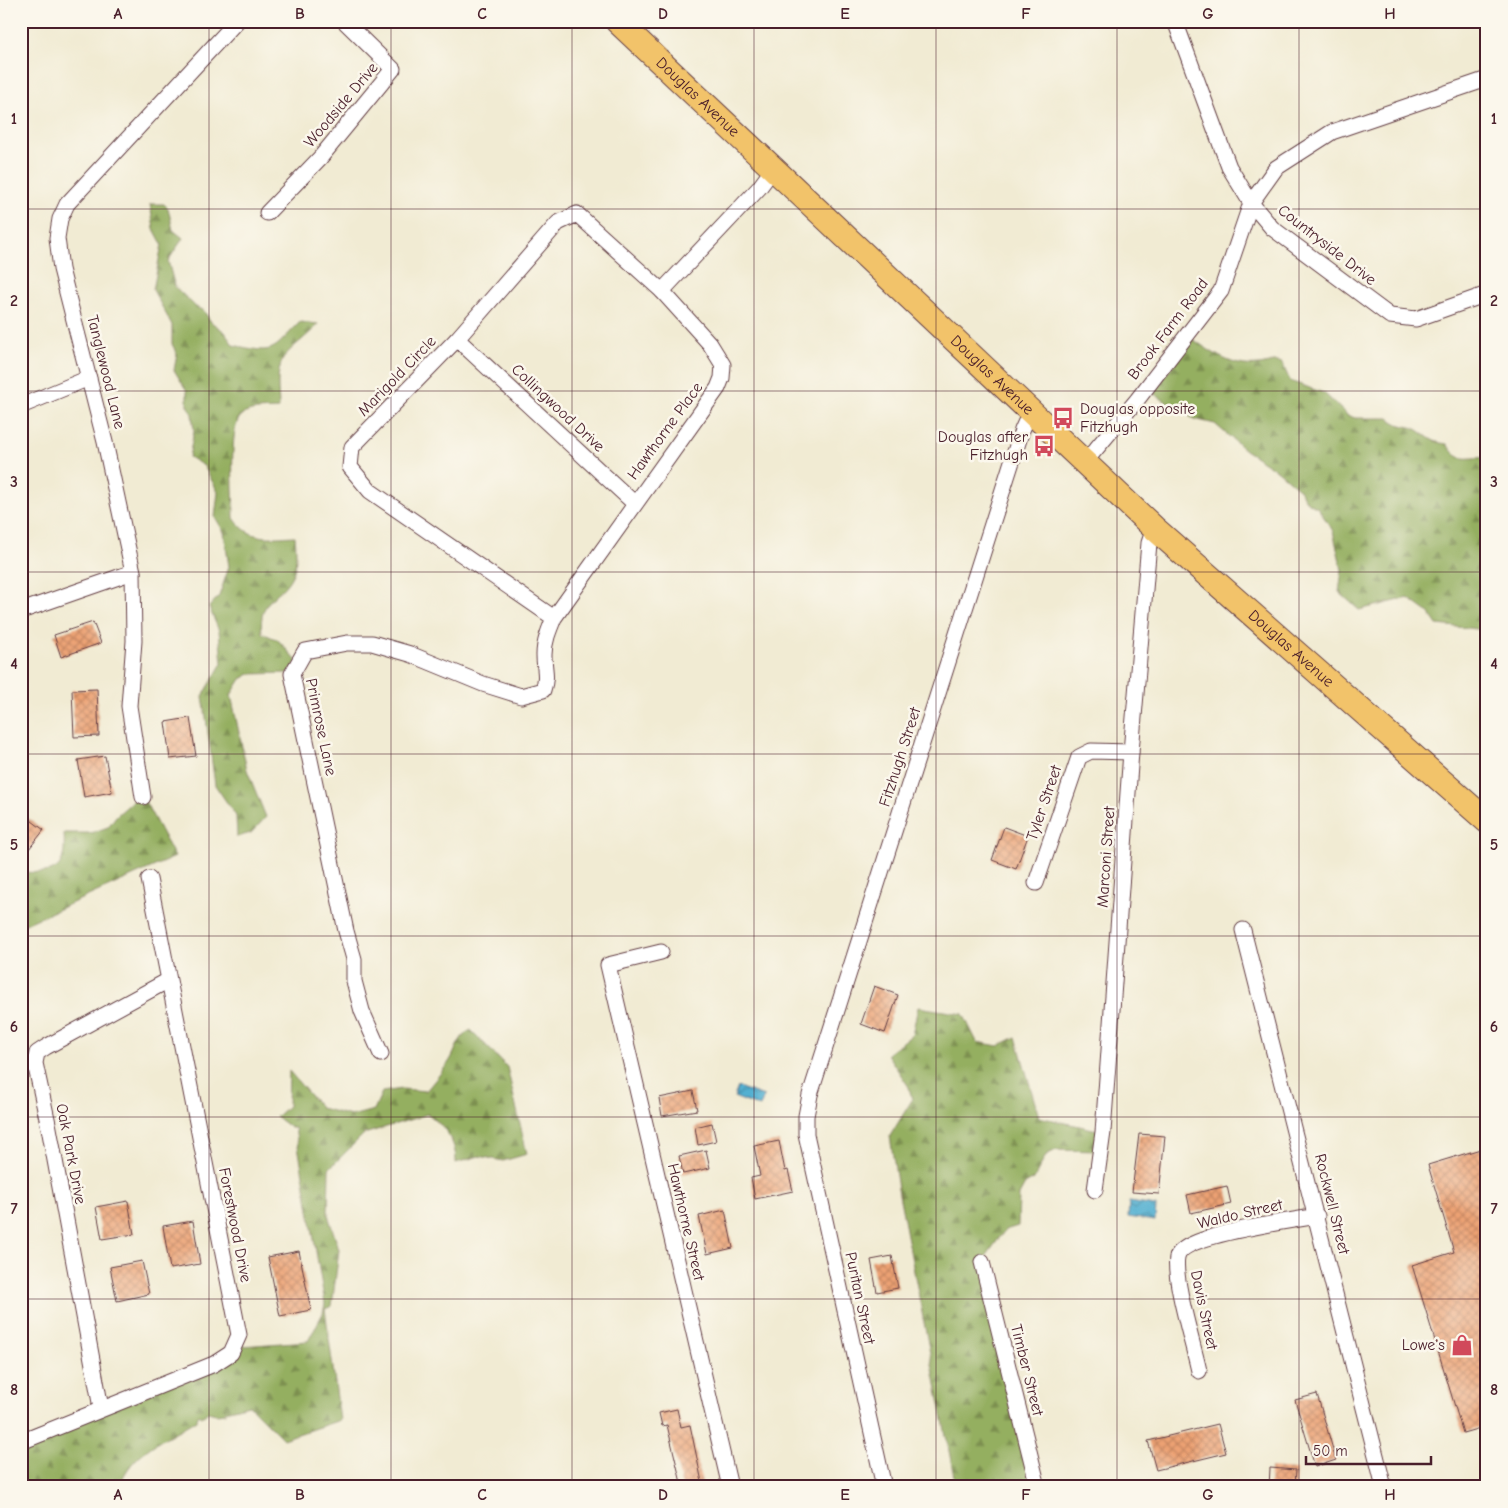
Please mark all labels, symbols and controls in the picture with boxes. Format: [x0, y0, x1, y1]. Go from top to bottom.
text: A [114, 5, 123, 23]
text: B [295, 5, 305, 23]
text: C [477, 5, 487, 23]
text: D [658, 5, 668, 23]
text: E [840, 5, 850, 23]
text: F [1021, 5, 1031, 23]
text: G [1202, 5, 1214, 23]
text: H [1384, 5, 1396, 23]
street label: Douglas Avenue [652, 54, 743, 141]
street label: Woodside Drive [300, 59, 382, 151]
text: 1 [11, 110, 17, 128]
text: 1 [1491, 110, 1497, 128]
street label: Countryside Drive [1274, 201, 1380, 289]
street label: Brook Farm Road [1124, 275, 1212, 383]
text: 2 [10, 292, 18, 310]
text: 2 [1490, 292, 1498, 310]
street label: Tanglewood Lane [83, 313, 129, 431]
street label: Marigold Circle [354, 332, 440, 420]
street label: Douglas Avenue [947, 332, 1038, 419]
street label: Collingwood Drive [508, 360, 608, 456]
street label: Hawthorne Place [624, 379, 706, 483]
place label: Douglas opposite Fitzhugh [1080, 400, 1195, 436]
bus stop icon: Douglas opposite Fitzhugh [1050, 405, 1076, 431]
place label: Douglas after Fitzhugh [938, 428, 1029, 464]
bus stop icon: Douglas after Fitzhugh [1031, 433, 1057, 459]
text: 3 [10, 473, 18, 491]
text: 3 [1490, 473, 1498, 491]
street label: Douglas Avenue [1245, 606, 1337, 691]
text: 4 [10, 655, 18, 673]
text: 4 [1490, 655, 1498, 673]
street label: Primrose Lane [302, 676, 340, 778]
street label: Fitzhugh Street [875, 705, 925, 809]
street label: Tyler Street [1023, 762, 1065, 843]
street label: Marconi Street [1093, 805, 1119, 908]
text: 5 [10, 836, 18, 854]
text: 5 [1490, 836, 1498, 854]
text: 6 [10, 1018, 18, 1036]
text: 6 [1490, 1018, 1498, 1036]
street label: Oak Park Drive [52, 1102, 90, 1206]
street label: Rockwell Street [1311, 1152, 1353, 1257]
street label: Hawthorne Street [664, 1162, 708, 1283]
street label: Forestwood Drive [215, 1166, 255, 1284]
street label: Waldo Street [1196, 1195, 1285, 1233]
text: 7 [10, 1200, 18, 1218]
text: 7 [1490, 1200, 1498, 1218]
street label: Puritan Street [841, 1250, 879, 1346]
street label: Davis Street [1187, 1269, 1221, 1352]
street label: Timber Street [1007, 1322, 1047, 1418]
shop icon: Lowe's [1449, 1332, 1475, 1358]
place label: Lowe's [1402, 1336, 1445, 1354]
text: 8 [10, 1381, 18, 1399]
text: 8 [1490, 1381, 1498, 1399]
scale bar [1306, 1433, 1430, 1465]
text: 50 m [1313, 1442, 1348, 1460]
text: A [114, 1486, 123, 1504]
text: B [295, 1486, 305, 1504]
text: C [477, 1486, 487, 1504]
text: D [658, 1486, 668, 1504]
text: E [840, 1486, 850, 1504]
text: F [1021, 1486, 1031, 1504]
text: G [1202, 1486, 1214, 1504]
text: H [1384, 1486, 1396, 1504]

